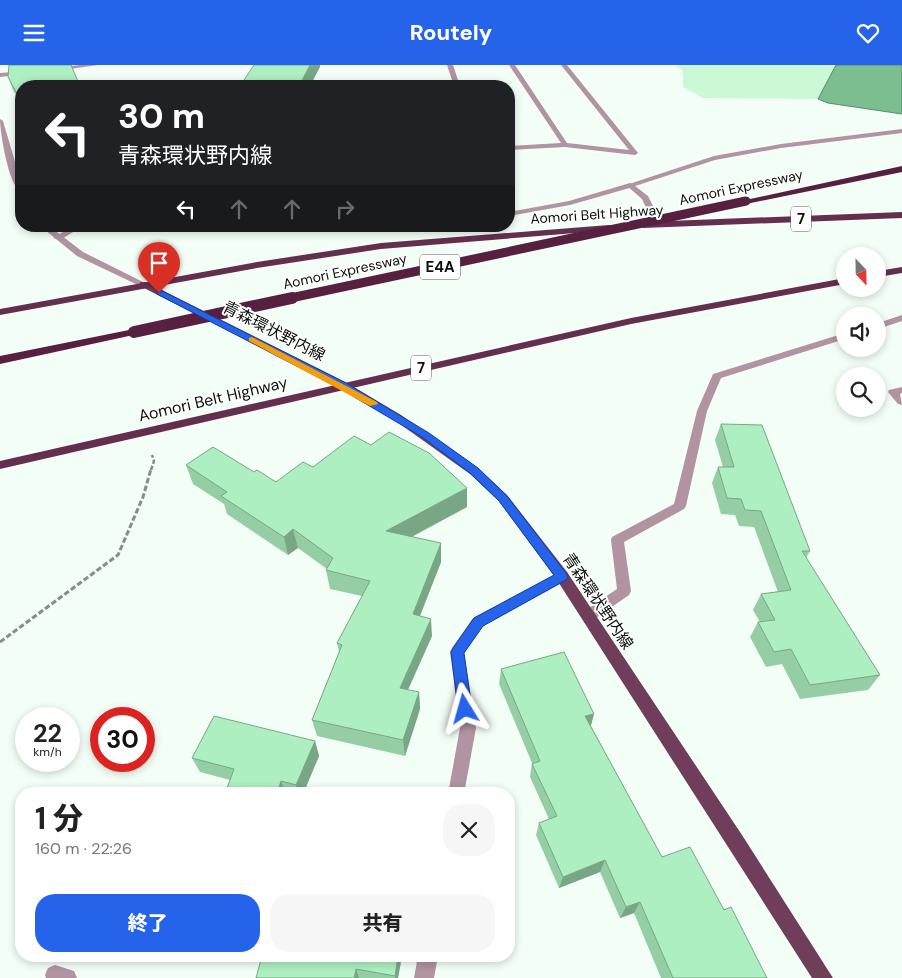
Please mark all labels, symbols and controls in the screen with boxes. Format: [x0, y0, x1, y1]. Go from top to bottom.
text: Routely [410, 18, 492, 47]
icon: menu [20, 19, 48, 47]
icon: heart [854, 19, 882, 47]
text: 30 m [118, 93, 205, 139]
icon: left [35, 100, 100, 165]
text: 青森環状野内線 [118, 141, 272, 170]
street label: Aomori Expressway [677, 165, 805, 209]
icon: left [172, 195, 200, 223]
icon: ahead [225, 195, 253, 223]
icon: ahead [278, 195, 306, 223]
icon: right [331, 195, 359, 223]
street label: Aomori Belt Highway [530, 200, 664, 228]
road number: 7 [791, 207, 811, 231]
pin [138, 242, 180, 293]
north arrow [836, 247, 886, 297]
map controls [836, 247, 886, 417]
icon: arrive [145, 249, 173, 277]
street label: Aomori Expressway [281, 249, 409, 293]
road number: E4A [420, 255, 460, 279]
street label: 青森環状野内線 [219, 296, 329, 366]
button: sound [836, 307, 886, 357]
road number: 7 [411, 355, 431, 381]
button: search [836, 367, 886, 417]
street label: Aomori Belt Highway [136, 372, 290, 426]
street label: 青森環状野内線 [558, 549, 638, 653]
position arrow [438, 682, 490, 734]
speed limit sign: 30 [90, 707, 155, 772]
text: 22 [33, 717, 62, 750]
text: km/h [33, 744, 62, 760]
text: 1 分 [35, 799, 83, 838]
button: close [443, 804, 495, 856]
text: 160 m · 22:26 [35, 838, 132, 859]
button: 終了 [35, 894, 260, 952]
button: 共有 [270, 894, 495, 952]

